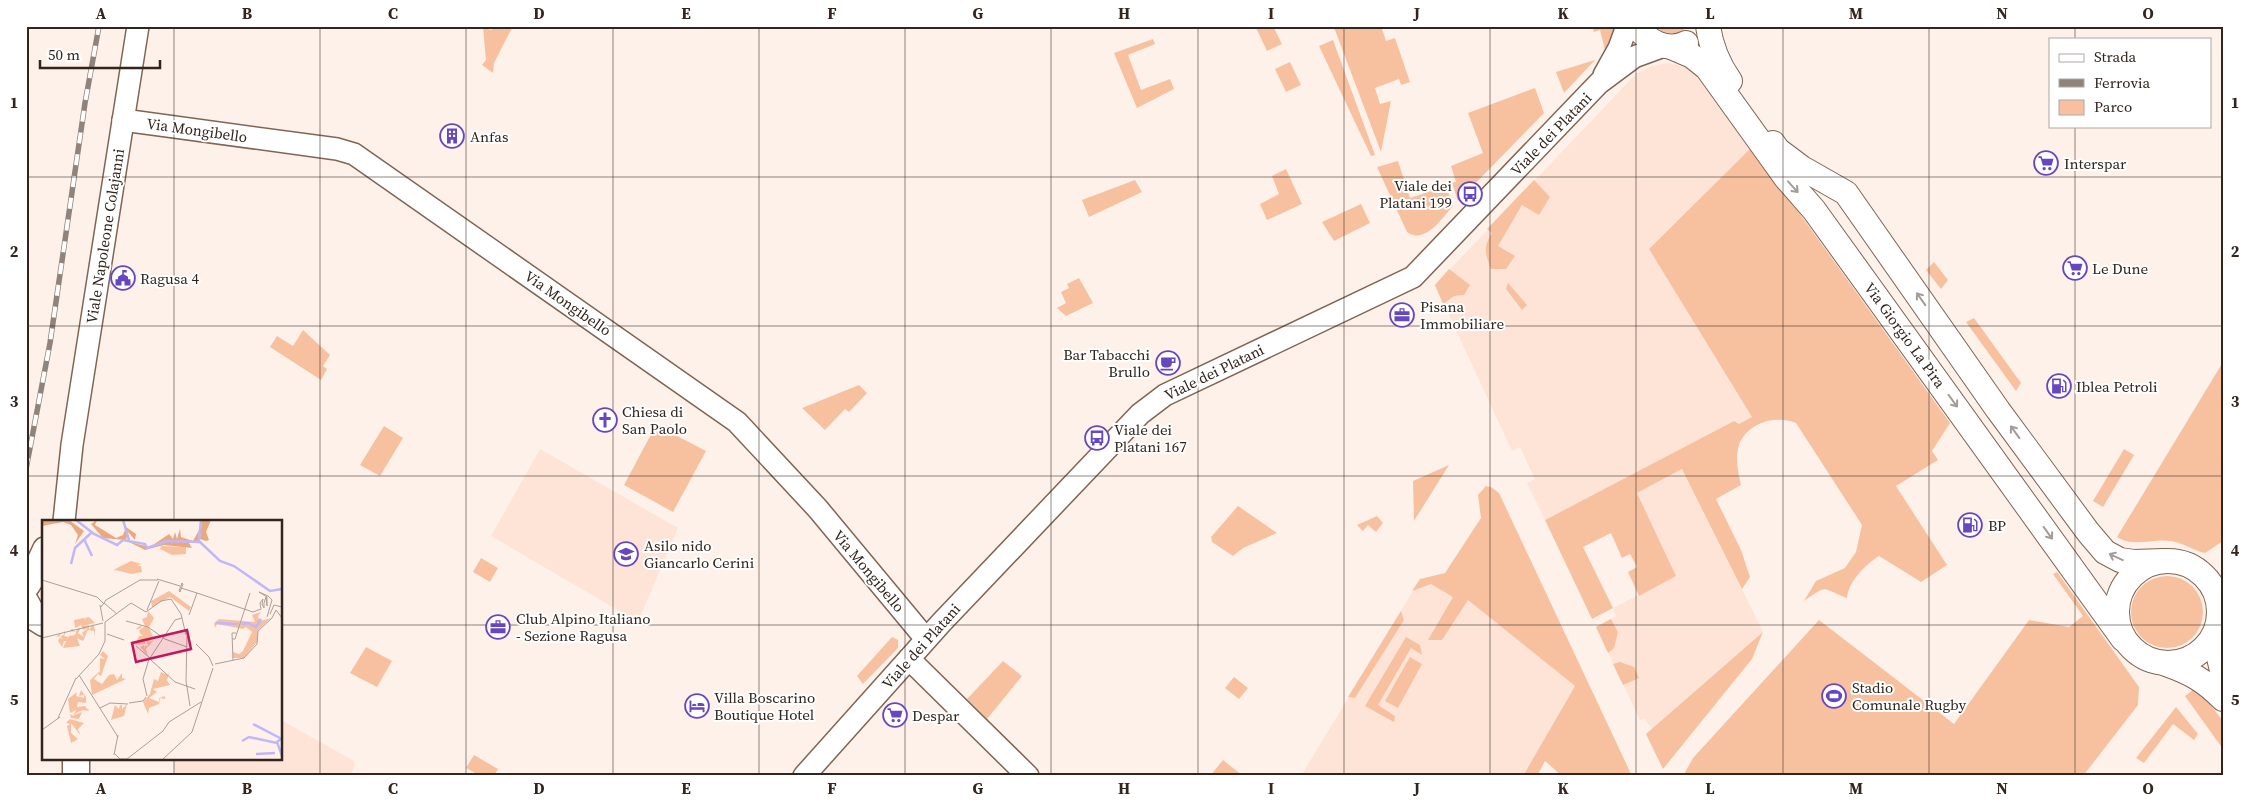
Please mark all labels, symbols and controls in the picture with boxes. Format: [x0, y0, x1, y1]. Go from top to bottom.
text: A [96, 2, 107, 24]
text: B [242, 2, 253, 24]
text: C [388, 2, 398, 24]
text: D [533, 2, 545, 24]
text: E [681, 2, 691, 24]
text: F [827, 2, 837, 24]
text: G [973, 2, 984, 24]
text: H [1118, 2, 1130, 24]
text: I [1268, 2, 1274, 24]
text: J [1413, 2, 1420, 24]
text: K [1557, 2, 1569, 24]
text: L [1705, 2, 1715, 24]
text: M [1849, 2, 1863, 24]
text: N [1996, 2, 2008, 24]
text: O [2142, 2, 2154, 24]
scale bar [40, 38, 160, 70]
legend [2049, 38, 2212, 128]
text: 50 m [48, 44, 80, 65]
text: Strada [2094, 46, 2137, 67]
text: Ferrovia [2094, 72, 2151, 93]
street label: Viale dei Platani [1506, 88, 1596, 180]
text: 1 [10, 91, 18, 113]
text: 1 [2231, 91, 2239, 113]
text: Parco [2094, 96, 2132, 117]
street label: Via Mongibello [145, 113, 249, 147]
building icon: Anfas [439, 123, 465, 149]
place label: Anfas [470, 126, 509, 147]
street label: Viale Napoleone Colajanni [81, 147, 129, 325]
supermarket icon: Interspar [2033, 150, 2059, 176]
place label: Interspar [2064, 153, 2127, 174]
place label: Viale dei Platani 199 [1379, 175, 1452, 213]
one-way arrow [1788, 180, 1799, 193]
bus stop icon: Viale dei Platani 199 [1457, 181, 1483, 207]
text: 2 [10, 240, 19, 262]
text: 2 [2231, 240, 2240, 262]
supermarket icon: Le Dune [2062, 255, 2088, 281]
place label: Le Dune [2092, 258, 2149, 279]
public building icon: Ragusa 4 [110, 265, 136, 291]
street label: Via Mongibello [520, 265, 616, 341]
place label: Ragusa 4 [140, 268, 199, 289]
street label: Via Giorgio La Pira [1860, 278, 1951, 392]
one-way arrow [1916, 293, 1926, 307]
place label: Pisana Immobiliare [1420, 296, 1505, 334]
office icon: Pisana Immobiliare [1389, 302, 1415, 328]
street label: Viale dei Platani [1161, 339, 1267, 405]
place label: Bar Tabacchi Brullo [1063, 344, 1150, 382]
cafe icon: Bar Tabacchi Brullo [1155, 350, 1181, 376]
fuel station icon: Iblea Petroli [2046, 373, 2072, 399]
place label: Iblea Petroli [2076, 376, 2157, 397]
text: 3 [10, 390, 19, 412]
text: 3 [2231, 390, 2240, 412]
one-way arrow [1947, 394, 1958, 408]
place label: Chiesa di San Paolo [622, 401, 687, 439]
church icon: Chiesa di San Paolo [592, 407, 618, 433]
place label: Viale dei Platani 167 [1114, 419, 1187, 457]
bus stop icon: Viale dei Platani 167 [1084, 425, 1110, 451]
one-way arrow [2009, 426, 2020, 439]
fuel station icon: BP [1957, 512, 1983, 538]
place label: BP [1988, 515, 2006, 536]
inset map [42, 520, 282, 760]
street label: Via Mongibello [828, 525, 910, 617]
one-way arrow [2043, 526, 2053, 540]
place label: Asilo nido Giancarlo Cerini [644, 535, 754, 573]
text: 4 [10, 539, 19, 561]
text: 4 [2231, 539, 2240, 561]
school or university icon: Asilo nido Giancarlo Cerini [613, 541, 639, 567]
one-way arrow [2109, 552, 2124, 562]
street label: Viale dei Platani [877, 599, 965, 693]
place label: Club Alpino Italiano - Sezione Ragusa [516, 608, 651, 646]
office icon: Club Alpino Italiano - Sezione Ragusa [485, 614, 511, 640]
place label: Stadio Comunale Rugby [1852, 677, 1967, 715]
sports icon: Stadio Comunale Rugby [1821, 683, 1847, 709]
place label: Villa Boscarino Boutique Hotel [714, 687, 815, 725]
text: 5 [10, 688, 19, 710]
text: 5 [2231, 688, 2240, 710]
hotel icon: Villa Boscarino Boutique Hotel [684, 693, 710, 719]
supermarket icon: Despar [882, 702, 908, 728]
place label: Despar [912, 705, 960, 726]
text: A [96, 777, 107, 799]
text: B [242, 777, 253, 799]
text: C [388, 777, 398, 799]
text: D [533, 777, 545, 799]
text: E [681, 777, 691, 799]
text: F [827, 777, 837, 799]
text: G [973, 777, 984, 799]
text: H [1118, 777, 1130, 799]
text: I [1268, 777, 1274, 799]
text: J [1413, 777, 1420, 799]
text: K [1557, 777, 1569, 799]
text: L [1705, 777, 1715, 799]
text: M [1849, 777, 1863, 799]
text: N [1996, 777, 2008, 799]
text: O [2142, 777, 2154, 799]

